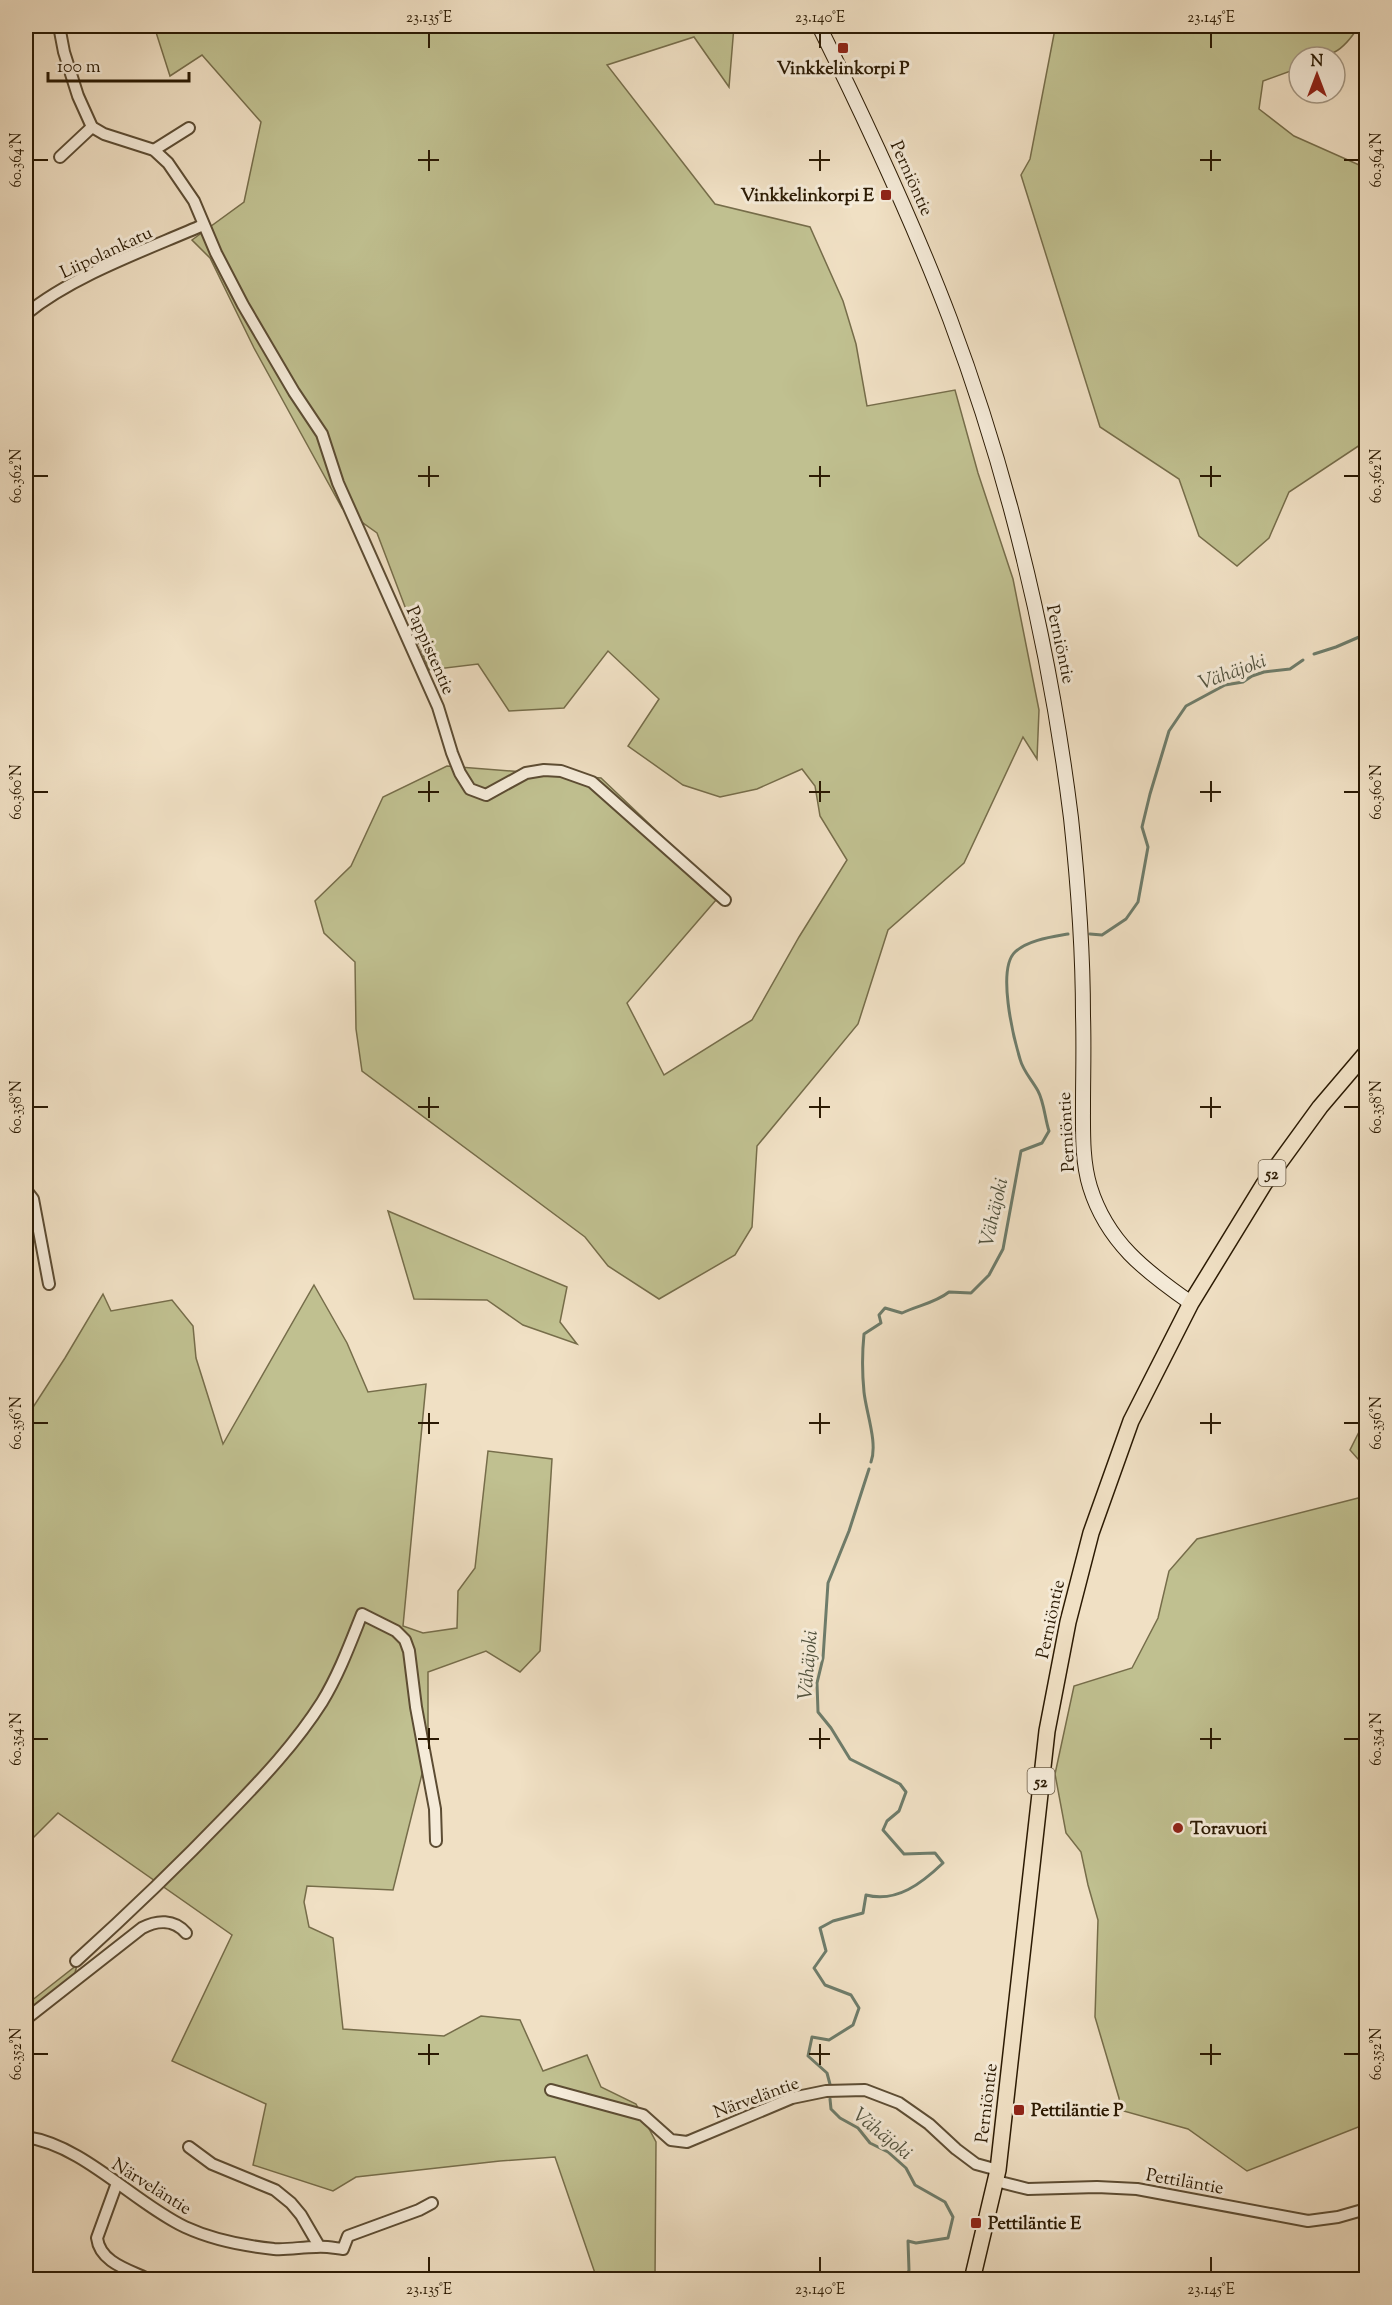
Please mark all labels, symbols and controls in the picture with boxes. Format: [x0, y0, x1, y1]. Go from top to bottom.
text: 23.135°E [406, 8, 452, 29]
text: 23.140°E [795, 8, 845, 29]
text: 23.145°E [1187, 8, 1235, 29]
marker: Vinkkelinkorpi P [836, 41, 850, 55]
scale bar [48, 45, 189, 83]
north arrow [1287, 45, 1347, 105]
text: N [1311, 51, 1324, 74]
text: 100 m [57, 55, 101, 81]
place label: Vinkkelinkorpi P [777, 57, 909, 83]
text: 60.364°N [7, 132, 28, 188]
text: 60.364°N [1367, 132, 1388, 188]
street label: Perniöntie [882, 137, 938, 221]
place label: Vinkkelinkorpi E [741, 184, 874, 210]
marker: Vinkkelinkorpi E [879, 188, 893, 202]
street label: Liipolankatu [56, 221, 157, 287]
text: 60.362°N [7, 449, 28, 503]
text: 60.362°N [1367, 449, 1388, 503]
street label: Pappistentie [398, 602, 460, 699]
street label: Perniöntie [1038, 603, 1080, 686]
water label: Vähäjoki [1195, 648, 1271, 699]
text: 60.360°N [7, 764, 28, 820]
text: 60.360°N [1367, 764, 1388, 820]
text: 60.358°N [7, 1080, 28, 1134]
text: 60.358°N [1367, 1080, 1388, 1134]
street label: Perniöntie [1053, 1091, 1083, 1173]
road number: 52 [1258, 1160, 1286, 1186]
water label: Vähäjoki [973, 1175, 1017, 1250]
text: 60.356°N [7, 1396, 28, 1450]
text: 60.356°N [1367, 1396, 1388, 1450]
street label: Perniöntie [1031, 1578, 1073, 1661]
water label: Vähäjoki [792, 1629, 827, 1701]
text: 60.354°N [7, 1712, 28, 1766]
text: 60.354°N [1367, 1712, 1388, 1766]
road number: 52 [1028, 1768, 1054, 1794]
place label: Toravuori [1190, 1817, 1268, 1843]
marker: Toravuori [1171, 1821, 1185, 1835]
text: 60.352°N [7, 2028, 28, 2080]
text: 60.352°N [1367, 2028, 1388, 2080]
street label: Perniöntie [970, 2062, 1006, 2145]
street label: Närveläntie [710, 2071, 803, 2126]
place label: Pettiläntie P [1031, 2099, 1123, 2125]
water label: Vähäjoki [845, 2102, 918, 2168]
marker: Pettiläntie P [1012, 2103, 1026, 2117]
street label: Närveläntie [106, 2153, 196, 2222]
street label: Pettiläntie [1144, 2163, 1226, 2203]
place label: Pettiläntie E [988, 2212, 1081, 2238]
marker: Pettiläntie E [969, 2216, 983, 2230]
text: 23.135°E [406, 2280, 452, 2301]
text: 23.140°E [795, 2280, 845, 2301]
text: 23.145°E [1187, 2280, 1235, 2301]

